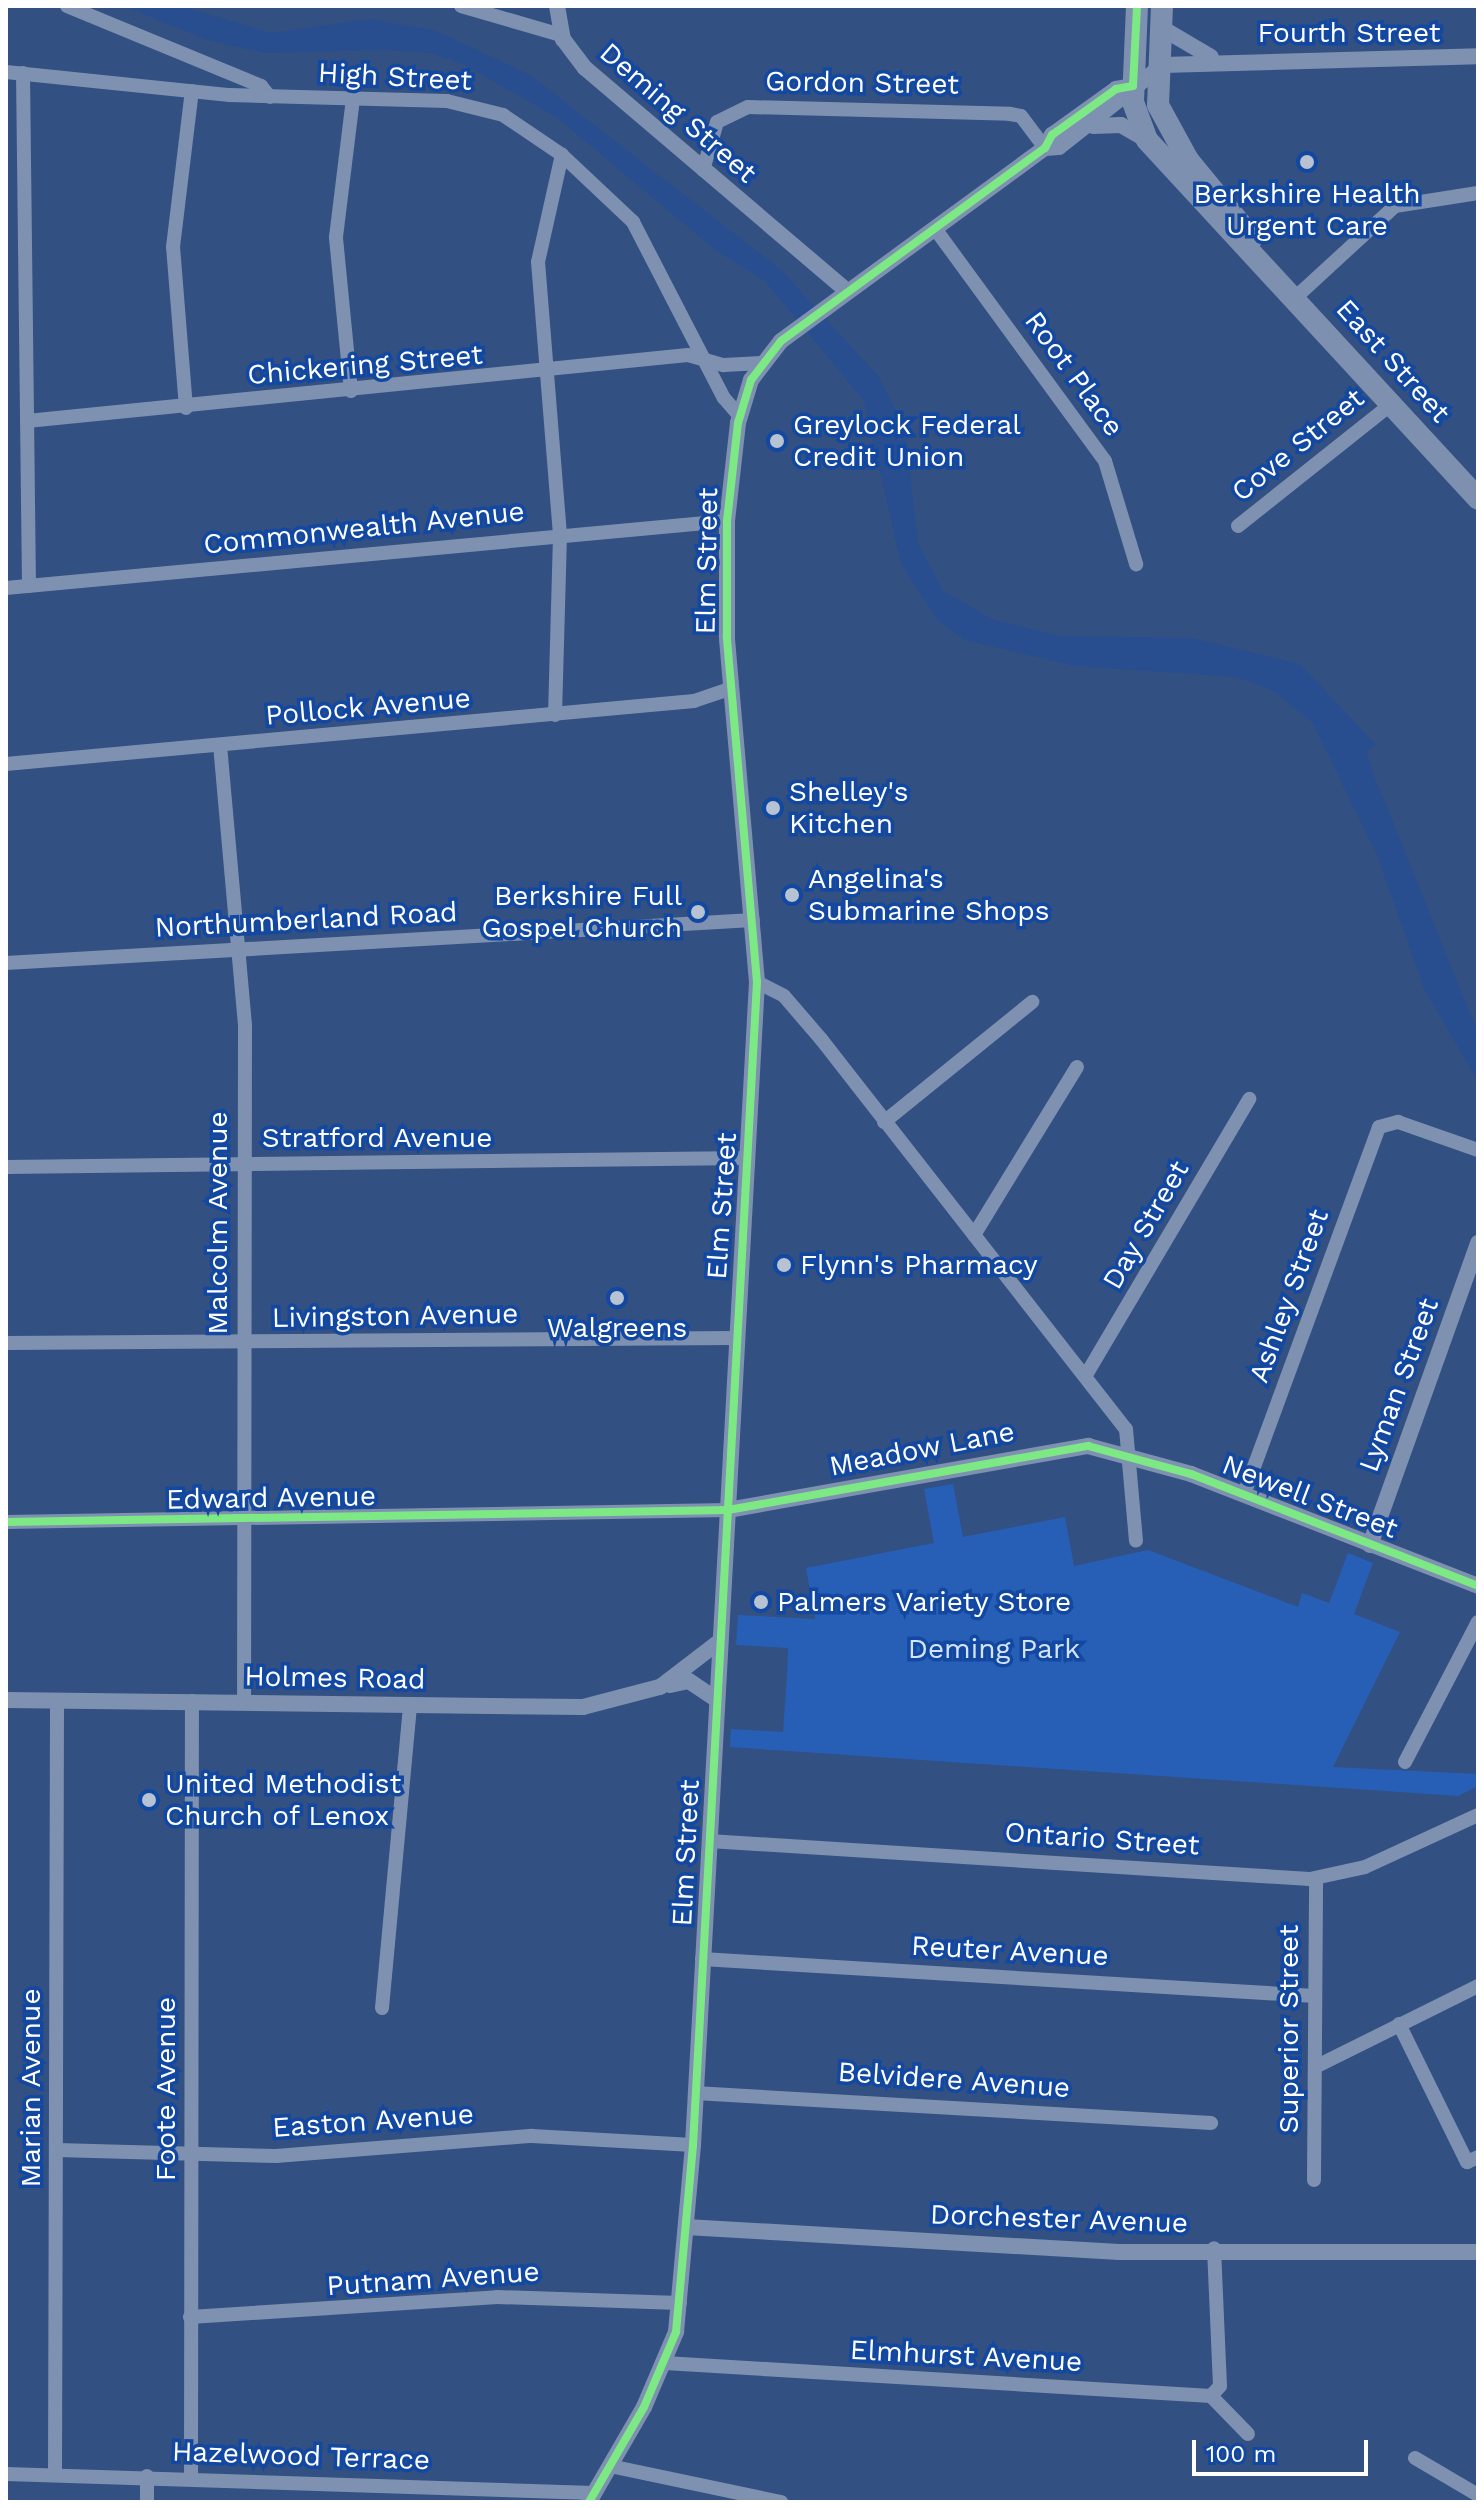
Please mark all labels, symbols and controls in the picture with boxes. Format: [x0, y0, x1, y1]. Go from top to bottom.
street label: Fourth Street [1257, 16, 1441, 50]
street label: Deming Street [593, 36, 763, 190]
street label: High Street [317, 56, 473, 98]
street label: Gordon Street [765, 65, 959, 101]
marker: Berkshire Health Urgent Care [1296, 151, 1318, 173]
place label: Berkshire Health Urgent Care [1193, 177, 1421, 243]
street label: East Street [1329, 293, 1457, 429]
street label: Root Place [1017, 305, 1131, 443]
street label: Chickering Street [246, 338, 484, 392]
street label: Cove Street [1225, 381, 1371, 509]
place label: Greylock Federal Credit Union [793, 408, 1022, 474]
marker: Greylock Federal Credit Union [768, 432, 786, 450]
street label: Elm Street [689, 487, 725, 635]
street label: Commonwealth Avenue [201, 494, 527, 562]
street label: Pollock Avenue [263, 681, 473, 733]
place label: Shelley's Kitchen [789, 775, 908, 841]
marker: Shelley's Kitchen [764, 799, 782, 817]
place label: Angelina's Submarine Shops [808, 862, 1049, 928]
place label: Berkshire Full Gospel Church [481, 879, 682, 945]
marker: Angelina's Submarine Shops [783, 886, 801, 904]
street label: Northumberland Road [154, 895, 458, 945]
marker: Berkshire Full Gospel Church [689, 903, 707, 921]
street label: Malcolm Avenue [201, 1111, 235, 1335]
street label: Stratford Avenue [261, 1121, 493, 1155]
street label: Elm Street [700, 1132, 744, 1280]
street label: Day Street [1096, 1154, 1196, 1296]
street label: Ashley Street [1242, 1204, 1336, 1388]
place label: Flynn's Pharmacy [800, 1248, 1038, 1282]
marker: Flynn's Pharmacy [775, 1256, 793, 1274]
marker: Walgreens [608, 1289, 626, 1307]
street label: Lyman Street [1352, 1294, 1446, 1476]
street label: Livingston Avenue [271, 1297, 519, 1335]
place label: Walgreens [547, 1311, 687, 1345]
street label: Meadow Lane [826, 1415, 1018, 1483]
street label: Newell Street [1217, 1448, 1403, 1546]
street label: Edward Avenue [165, 1479, 377, 1517]
place label: Palmers Variety Store [777, 1585, 1073, 1619]
marker: Palmers Variety Store [752, 1593, 770, 1611]
park label: Deming Park [908, 1632, 1080, 1666]
street label: Holmes Road [244, 1660, 426, 1696]
place label: United Methodist Church of Lenox [165, 1767, 401, 1833]
street label: Elm Street [665, 1779, 707, 1927]
marker: United Methodist Church of Lenox [140, 1791, 158, 1809]
street label: Ontario Street [1004, 1815, 1200, 1863]
street label: Superior Street [1272, 1924, 1306, 2134]
street label: Reuter Avenue [910, 1929, 1110, 1973]
street label: Marian Avenue [14, 1988, 48, 2188]
street label: Foote Avenue [149, 1996, 183, 2182]
street label: Belvidere Avenue [836, 2055, 1072, 2105]
street label: Easton Avenue [271, 2097, 475, 2145]
street label: Dorchester Avenue [929, 2198, 1189, 2240]
street label: Putnam Avenue [325, 2255, 541, 2303]
street label: Elmhurst Avenue [848, 2333, 1084, 2379]
scale bar [1196, 2424, 1372, 2474]
street label: Hazelwood Terrace [171, 2435, 431, 2477]
text: 100 m [1206, 2440, 1276, 2468]

